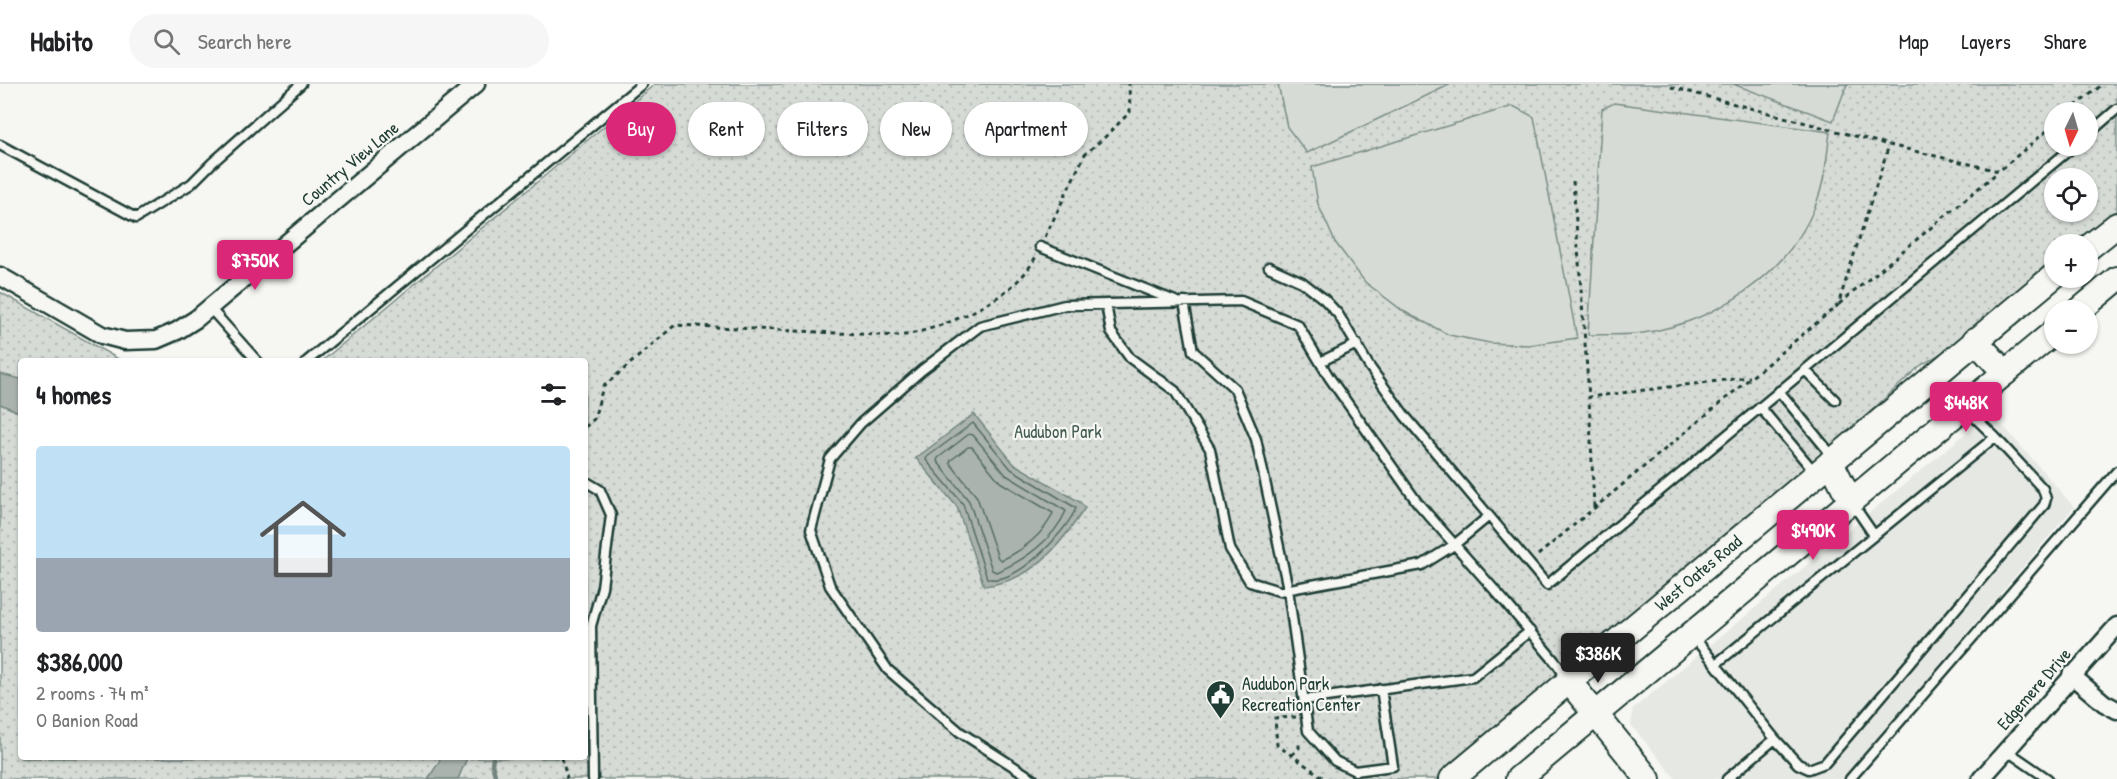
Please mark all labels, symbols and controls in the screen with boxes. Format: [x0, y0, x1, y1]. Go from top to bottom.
search box [129, 14, 549, 68]
text: Habito [30, 22, 93, 60]
icon: search [150, 25, 183, 58]
text: Search here [198, 26, 292, 56]
text: Map [1899, 27, 1928, 56]
text: Layers [1961, 27, 2011, 56]
text: Share [2044, 27, 2087, 56]
chip: Buy [606, 102, 676, 156]
chip: Rent [688, 102, 765, 156]
chip: Filters [777, 102, 868, 156]
chip: New [880, 102, 952, 156]
chip: Apartment [964, 102, 1088, 156]
north arrow [2044, 102, 2098, 156]
map controls [2044, 102, 2098, 354]
street label: Country View Lane [296, 115, 404, 212]
button: locate [2044, 168, 2098, 222]
button: + [2044, 234, 2098, 288]
pin: $750K [213, 240, 297, 291]
text: $750K [231, 246, 279, 273]
button: − [2044, 300, 2098, 354]
text: 4 homes [36, 377, 111, 412]
icon: filters [537, 378, 570, 411]
pin: $448K [1924, 382, 2008, 433]
text: $448K [1944, 388, 1988, 415]
park label: Audubon Park [1014, 419, 1102, 444]
icon: home [249, 485, 357, 593]
pin: $490K [1771, 510, 1855, 561]
text: $490K [1791, 516, 1835, 543]
street label: West Oates Road [1649, 529, 1747, 617]
pin: $386K [1556, 633, 1640, 684]
text: $386K [1575, 639, 1621, 666]
street label: Edgemere Drive [1991, 642, 2076, 735]
text: $386,000 [36, 644, 123, 679]
place label: Audubon Park Recreation Center [1242, 671, 1361, 717]
public building icon: Audubon Park Recreation Center [1205, 678, 1237, 720]
text: 2 rooms · 74 m² [36, 679, 148, 706]
text: O Banion Road [36, 706, 138, 733]

